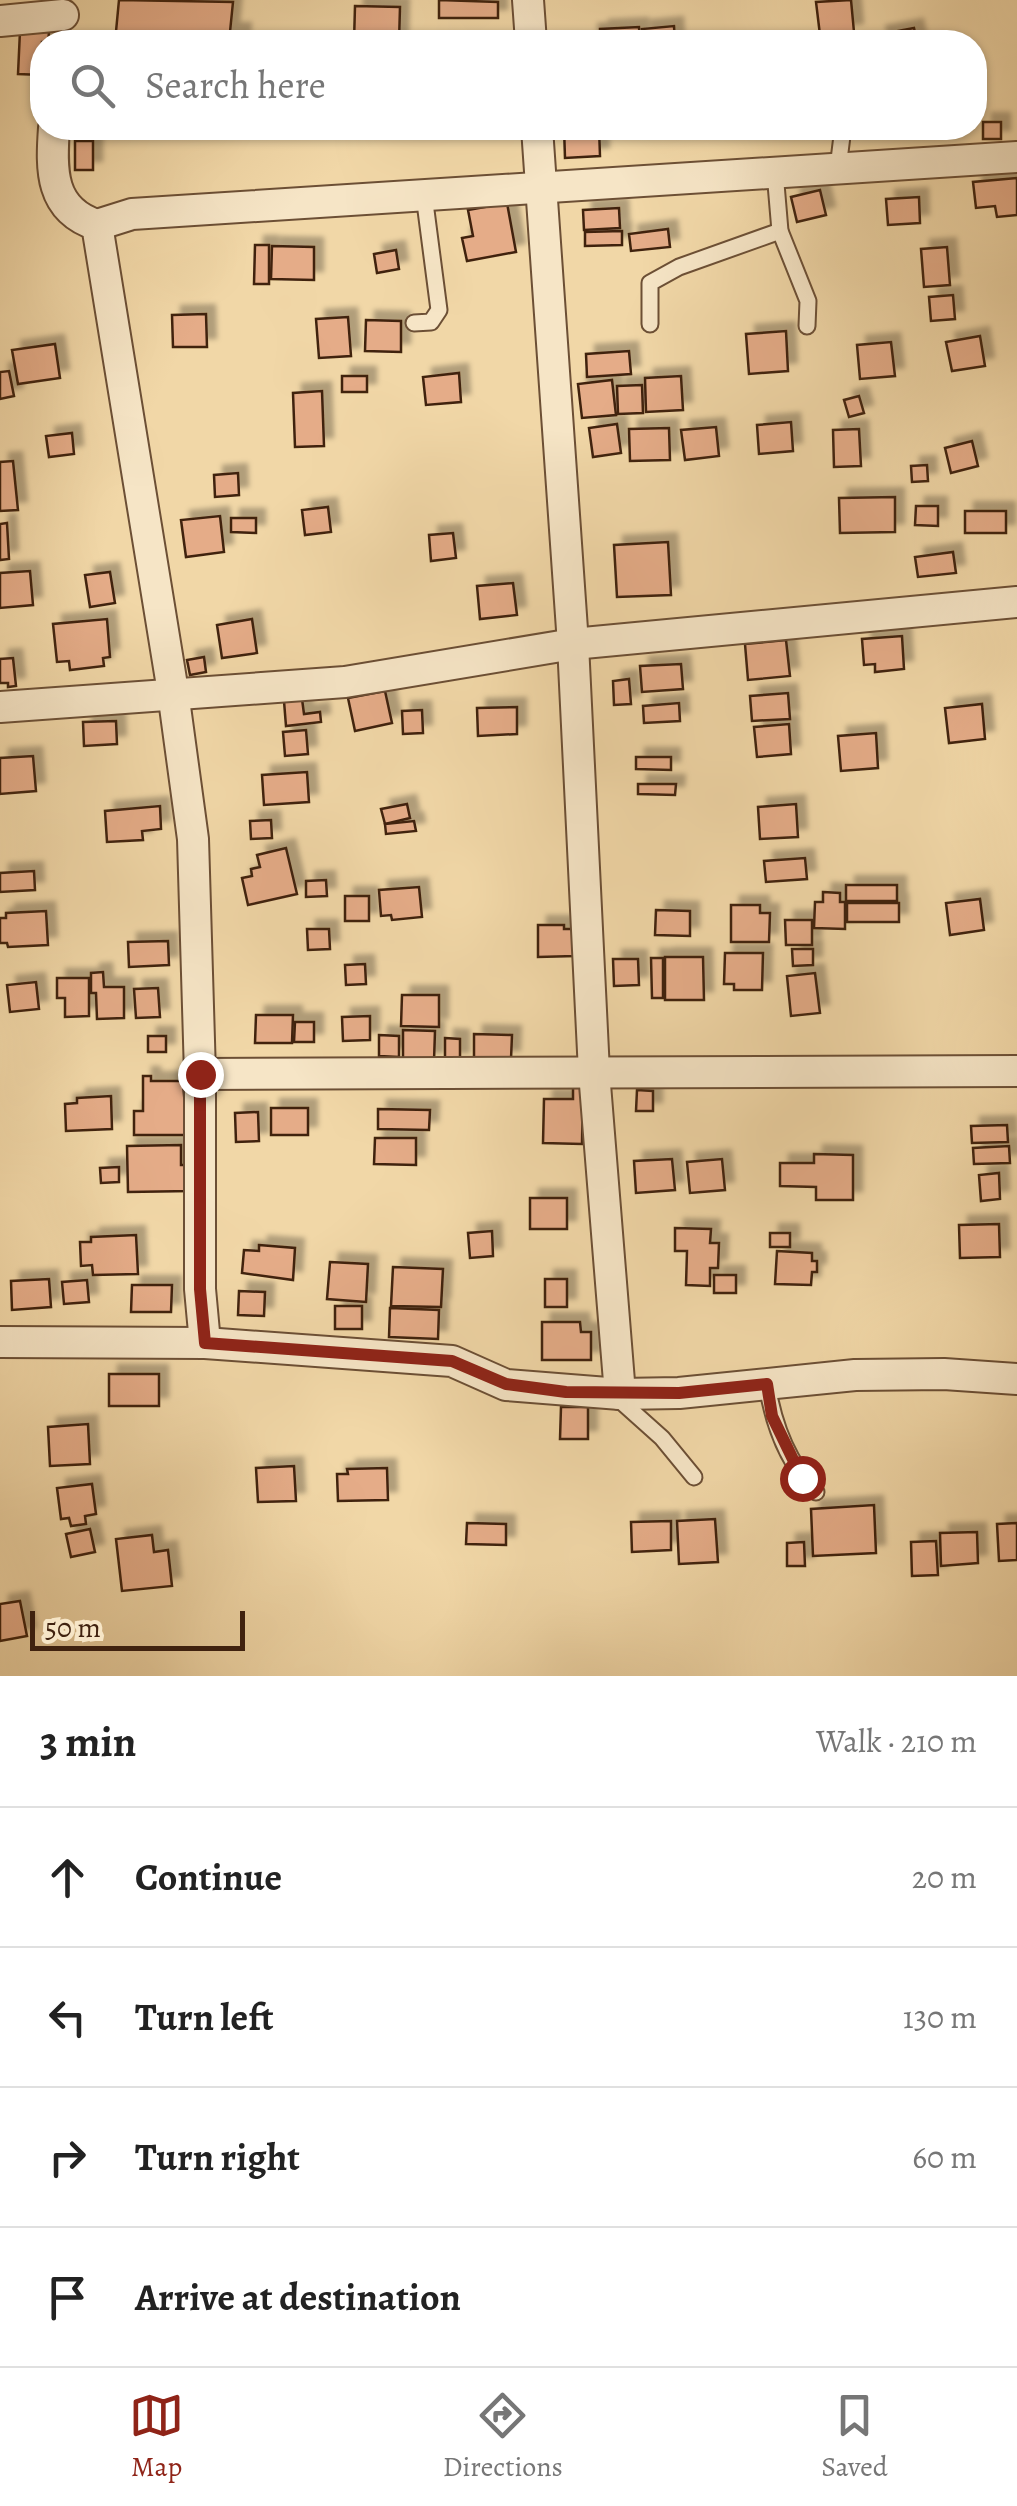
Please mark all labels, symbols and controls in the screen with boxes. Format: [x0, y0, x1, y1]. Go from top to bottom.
search box [30, 30, 987, 140]
icon: search [65, 58, 120, 113]
text: Search here [145, 59, 326, 111]
route end [178, 1052, 224, 1098]
route start [780, 1456, 826, 1502]
scale bar [30, 1606, 245, 1650]
text: 50 m [45, 1609, 101, 1647]
text: 3 min [40, 1713, 136, 1770]
text: Walk · 210 m [816, 1719, 977, 1763]
icon: ahead [40, 1850, 95, 1905]
text: Continue [135, 1851, 282, 1903]
text: 20 m [912, 1855, 977, 1899]
icon: left [40, 1990, 95, 2045]
text: Turn left [135, 1991, 274, 2043]
text: 130 m [903, 1995, 977, 2039]
icon: right [40, 2130, 95, 2185]
text: Turn right [135, 2131, 300, 2183]
text: 60 m [912, 2135, 977, 2179]
icon: arrive [40, 2270, 95, 2325]
text: Arrive at destination [135, 2271, 461, 2323]
tab: Map [129, 2388, 184, 2486]
tab: Directions [443, 2388, 563, 2486]
tab: Saved [821, 2388, 888, 2486]

